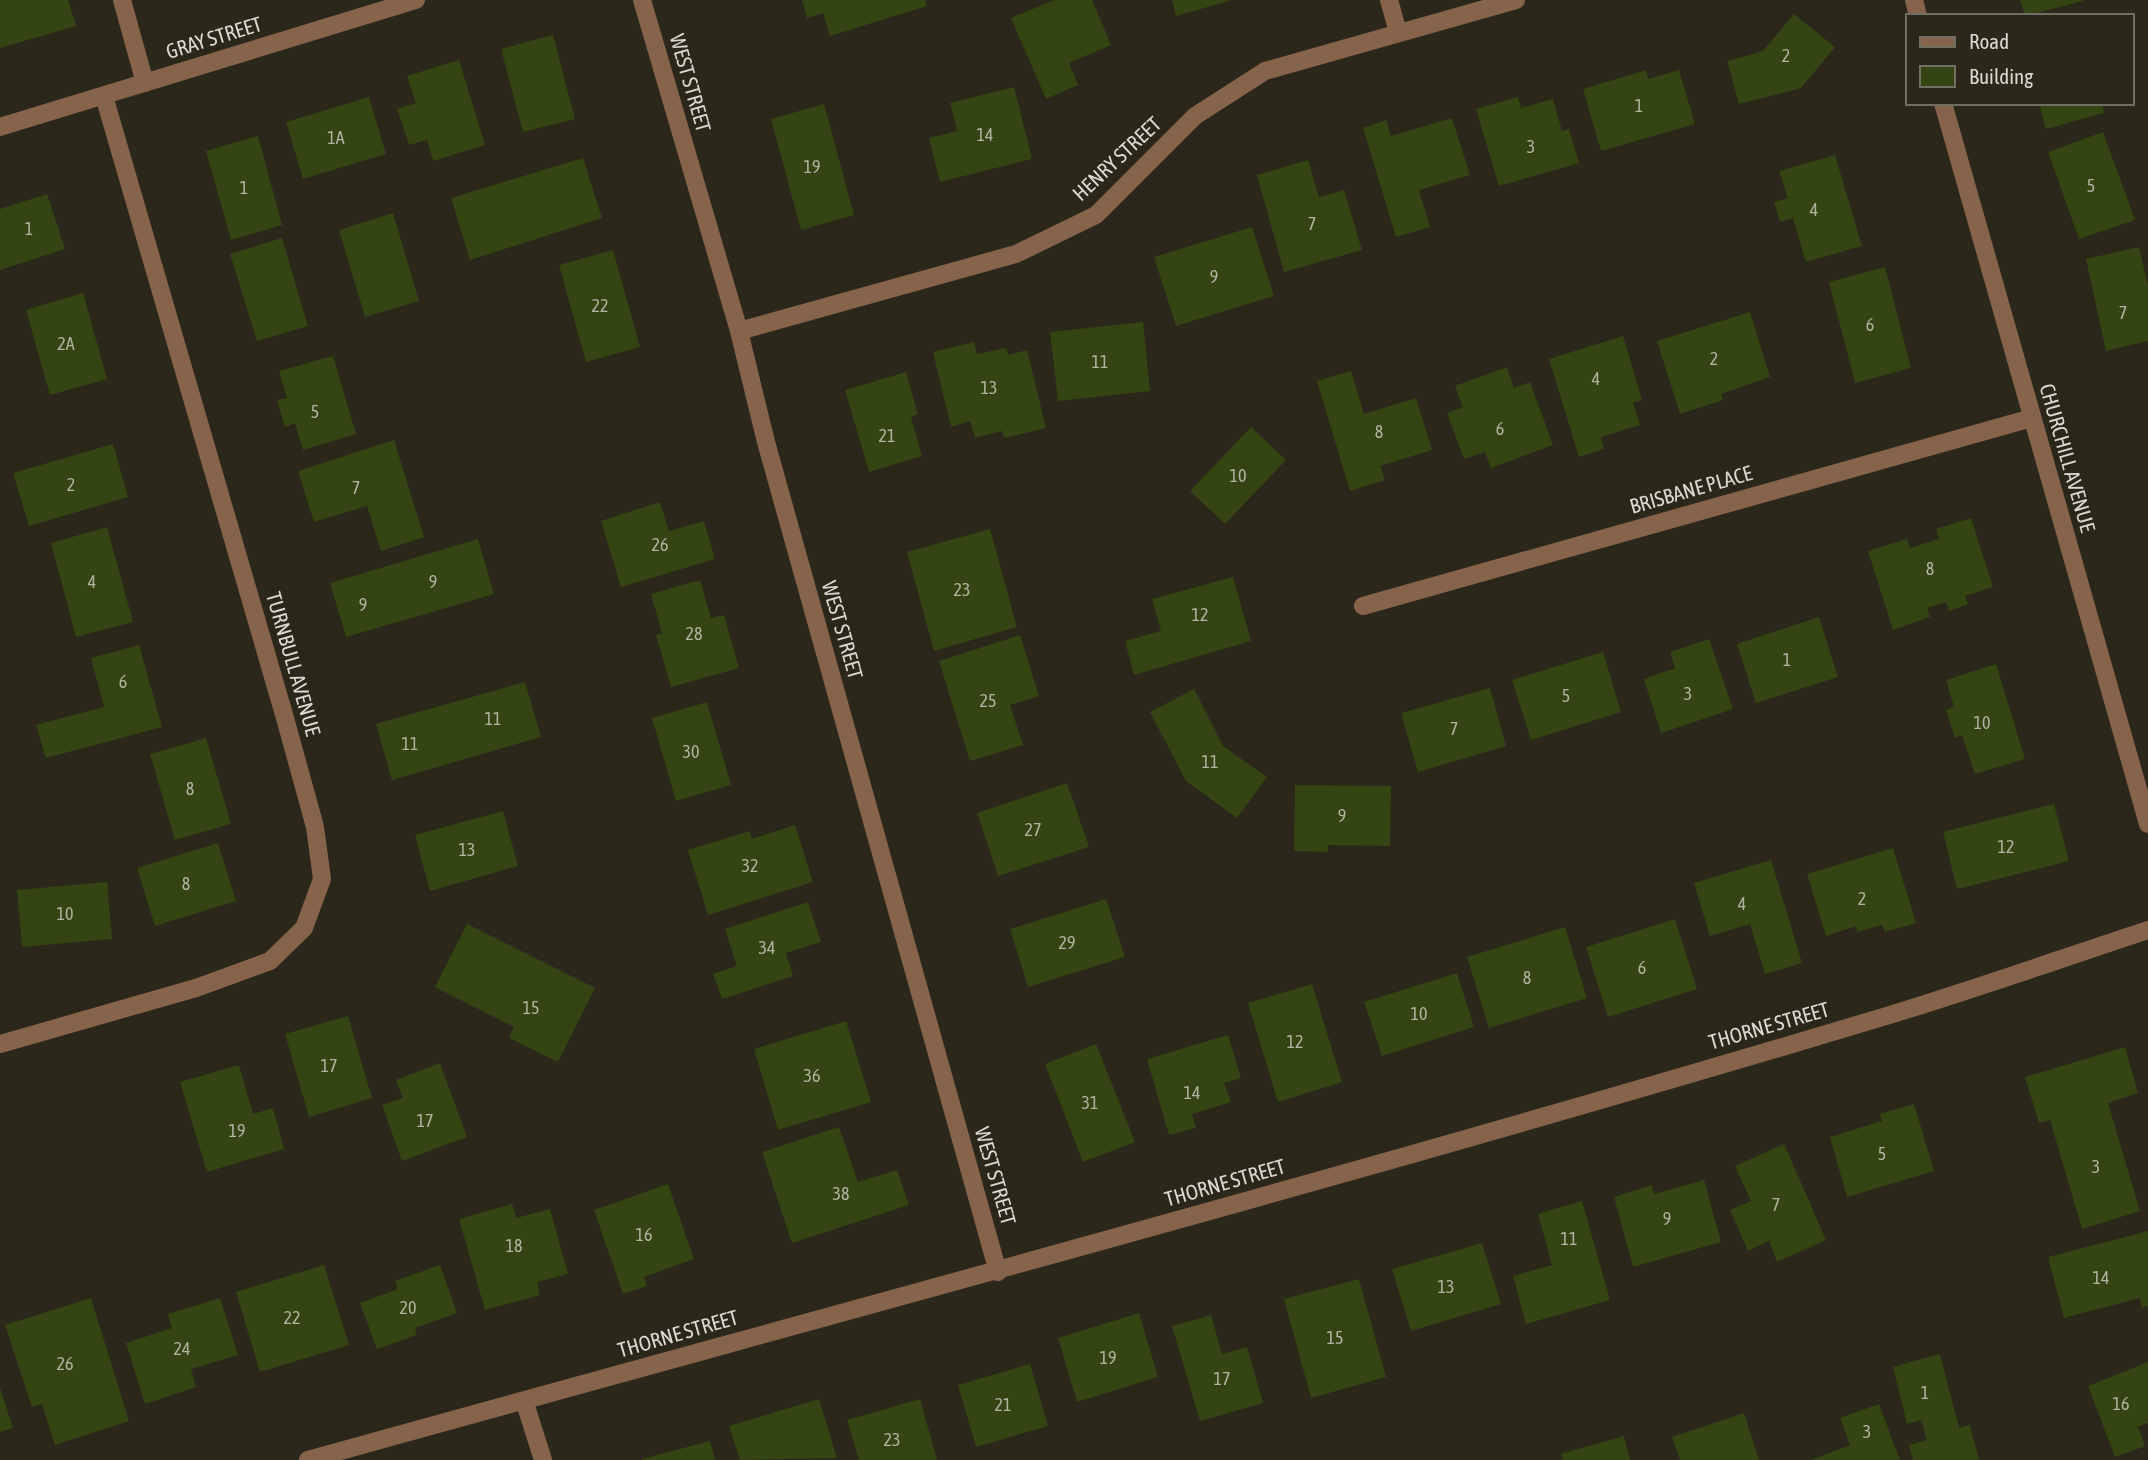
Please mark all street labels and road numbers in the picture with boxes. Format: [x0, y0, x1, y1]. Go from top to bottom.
street label: GRAY STREET [163, 11, 264, 63]
street label: WEST STREET [666, 31, 716, 134]
street label: HENRY STREET [1067, 111, 1165, 205]
street label: CHURCHILL AVENUE [2035, 381, 2101, 535]
street label: BRISBANE PLACE [1627, 460, 1755, 518]
street label: WEST STREET [818, 578, 868, 681]
street label: TURNBULL AVENUE [262, 589, 326, 739]
street label: THORNE STREET [1706, 996, 1832, 1054]
street label: WEST STREET [971, 1124, 1021, 1227]
street label: THORNE STREET [1162, 1153, 1288, 1211]
street label: THORNE STREET [615, 1304, 741, 1362]

